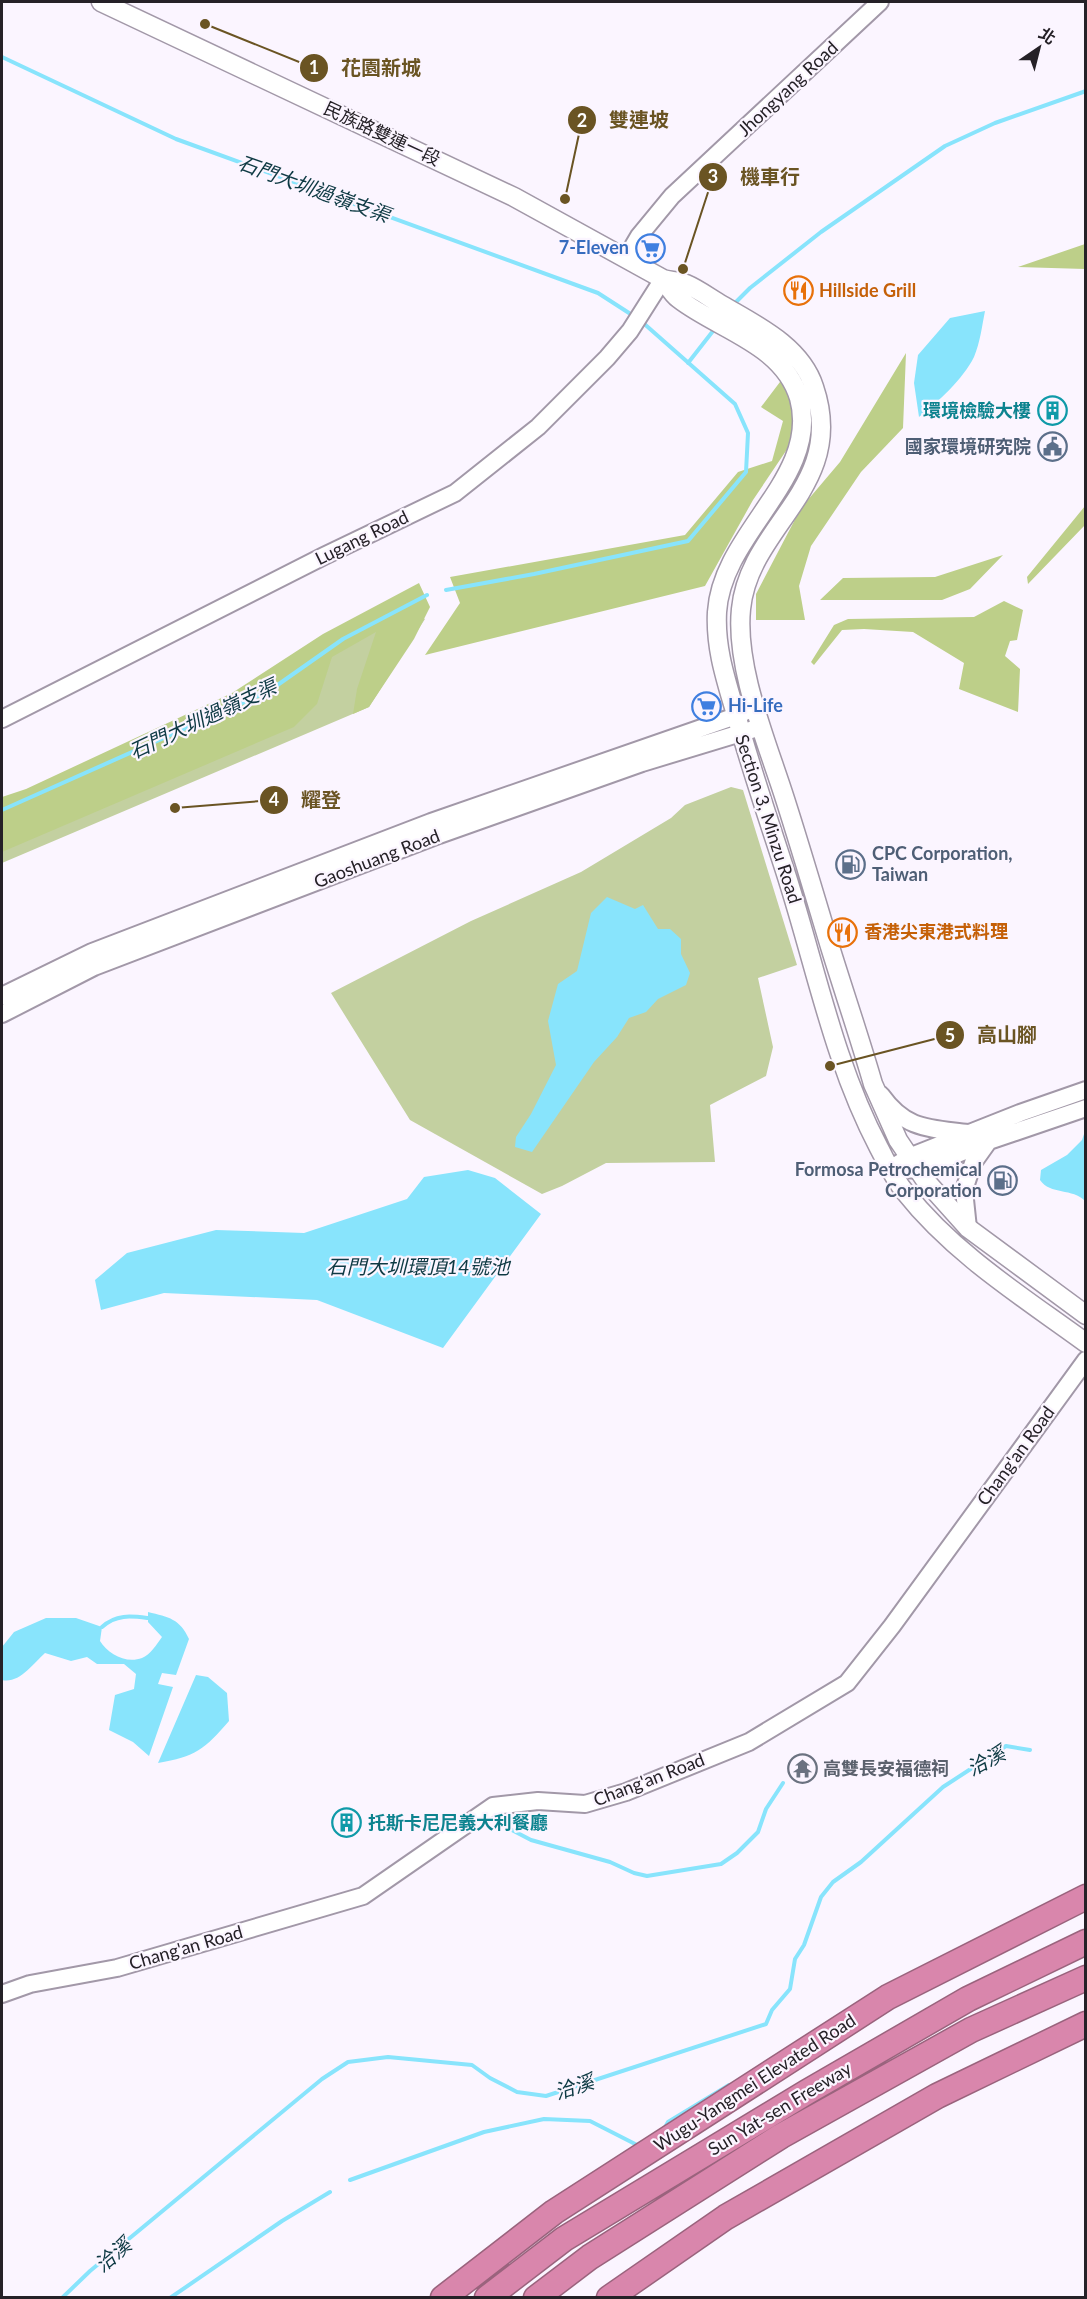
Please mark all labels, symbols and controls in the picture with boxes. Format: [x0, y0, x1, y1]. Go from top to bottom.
north arrow [1009, 18, 1069, 78]
text: 北 [1036, 23, 1060, 48]
street label: Jhongyang Road [733, 36, 842, 140]
callout: 花園新城 [299, 49, 433, 87]
text: 花園新城 [341, 55, 421, 79]
text: 1 [309, 56, 319, 78]
street label: 民族路雙連一段 [321, 96, 444, 170]
callout: 雙連坡 [567, 101, 681, 139]
text: 雙連坡 [609, 107, 669, 131]
text: 2 [577, 109, 587, 131]
water label: 石門大圳過嶺支渠 [235, 149, 396, 228]
callout: 機車行 [698, 158, 812, 196]
text: 機車行 [740, 164, 800, 188]
text: 3 [708, 165, 718, 187]
supermarket icon: 7-Eleven [634, 232, 666, 264]
place label: 7-Eleven [559, 236, 629, 258]
restaurant icon: Hillside Grill [782, 275, 814, 307]
place label: Hillside Grill [819, 279, 916, 301]
building icon: 環境檢驗大樓 [1036, 395, 1068, 427]
place label: 環境檢驗大樓 [923, 399, 1031, 421]
public building icon: 國家環境研究院 [1036, 431, 1068, 463]
place label: 國家環境研究院 [905, 435, 1031, 457]
street label: Lugang Road [311, 505, 412, 569]
water label: 石門大圳過嶺支渠 [125, 672, 283, 763]
supermarket icon: Hi-Life [691, 690, 723, 722]
place label: Hi-Life [728, 694, 783, 716]
street label: Section 3, Minzu Road [731, 731, 807, 906]
callout: 耀登 [259, 781, 353, 819]
text: 耀登 [301, 787, 341, 811]
text: 4 [269, 788, 279, 810]
street label: Gaoshuang Road [311, 824, 443, 892]
place label: CPC Corporation, Taiwan [872, 842, 1013, 885]
fuel station icon: CPC Corporation, Taiwan [835, 848, 867, 880]
restaurant icon: 香港尖東港式料理 [827, 916, 859, 948]
place label: 香港尖東港式料理 [864, 920, 1008, 942]
callout: 高山腳 [935, 1016, 1049, 1054]
text: 高山腳 [977, 1022, 1037, 1046]
text: 5 [945, 1024, 955, 1046]
place label: Formosa Petrochemical Corporation [795, 1158, 982, 1201]
fuel station icon: Formosa Petrochemical Corporation [987, 1164, 1019, 1196]
water label: 石門大圳環頂14號池 [326, 1254, 512, 1278]
street label: Chang'an Road [972, 1401, 1059, 1509]
water label: 洽溪 [962, 1739, 1011, 1780]
street label: Chang'an Road [590, 1748, 707, 1810]
temple icon: 高雙長安福德祠 [786, 1753, 818, 1785]
place label: 高雙長安福德祠 [823, 1757, 949, 1779]
building icon: 托斯卡尼尼義大利餐廳 [331, 1807, 363, 1839]
place label: 托斯卡尼尼義大利餐廳 [368, 1811, 548, 1833]
street label: Chang'an Road [126, 1920, 245, 1974]
street label: Wugu-Yangmei Elevated Road [649, 2009, 859, 2156]
street label: Sun Yat-sen Freeway [704, 2056, 856, 2160]
water label: 洽溪 [551, 2068, 599, 2104]
water label: 洽溪 [89, 2230, 138, 2276]

